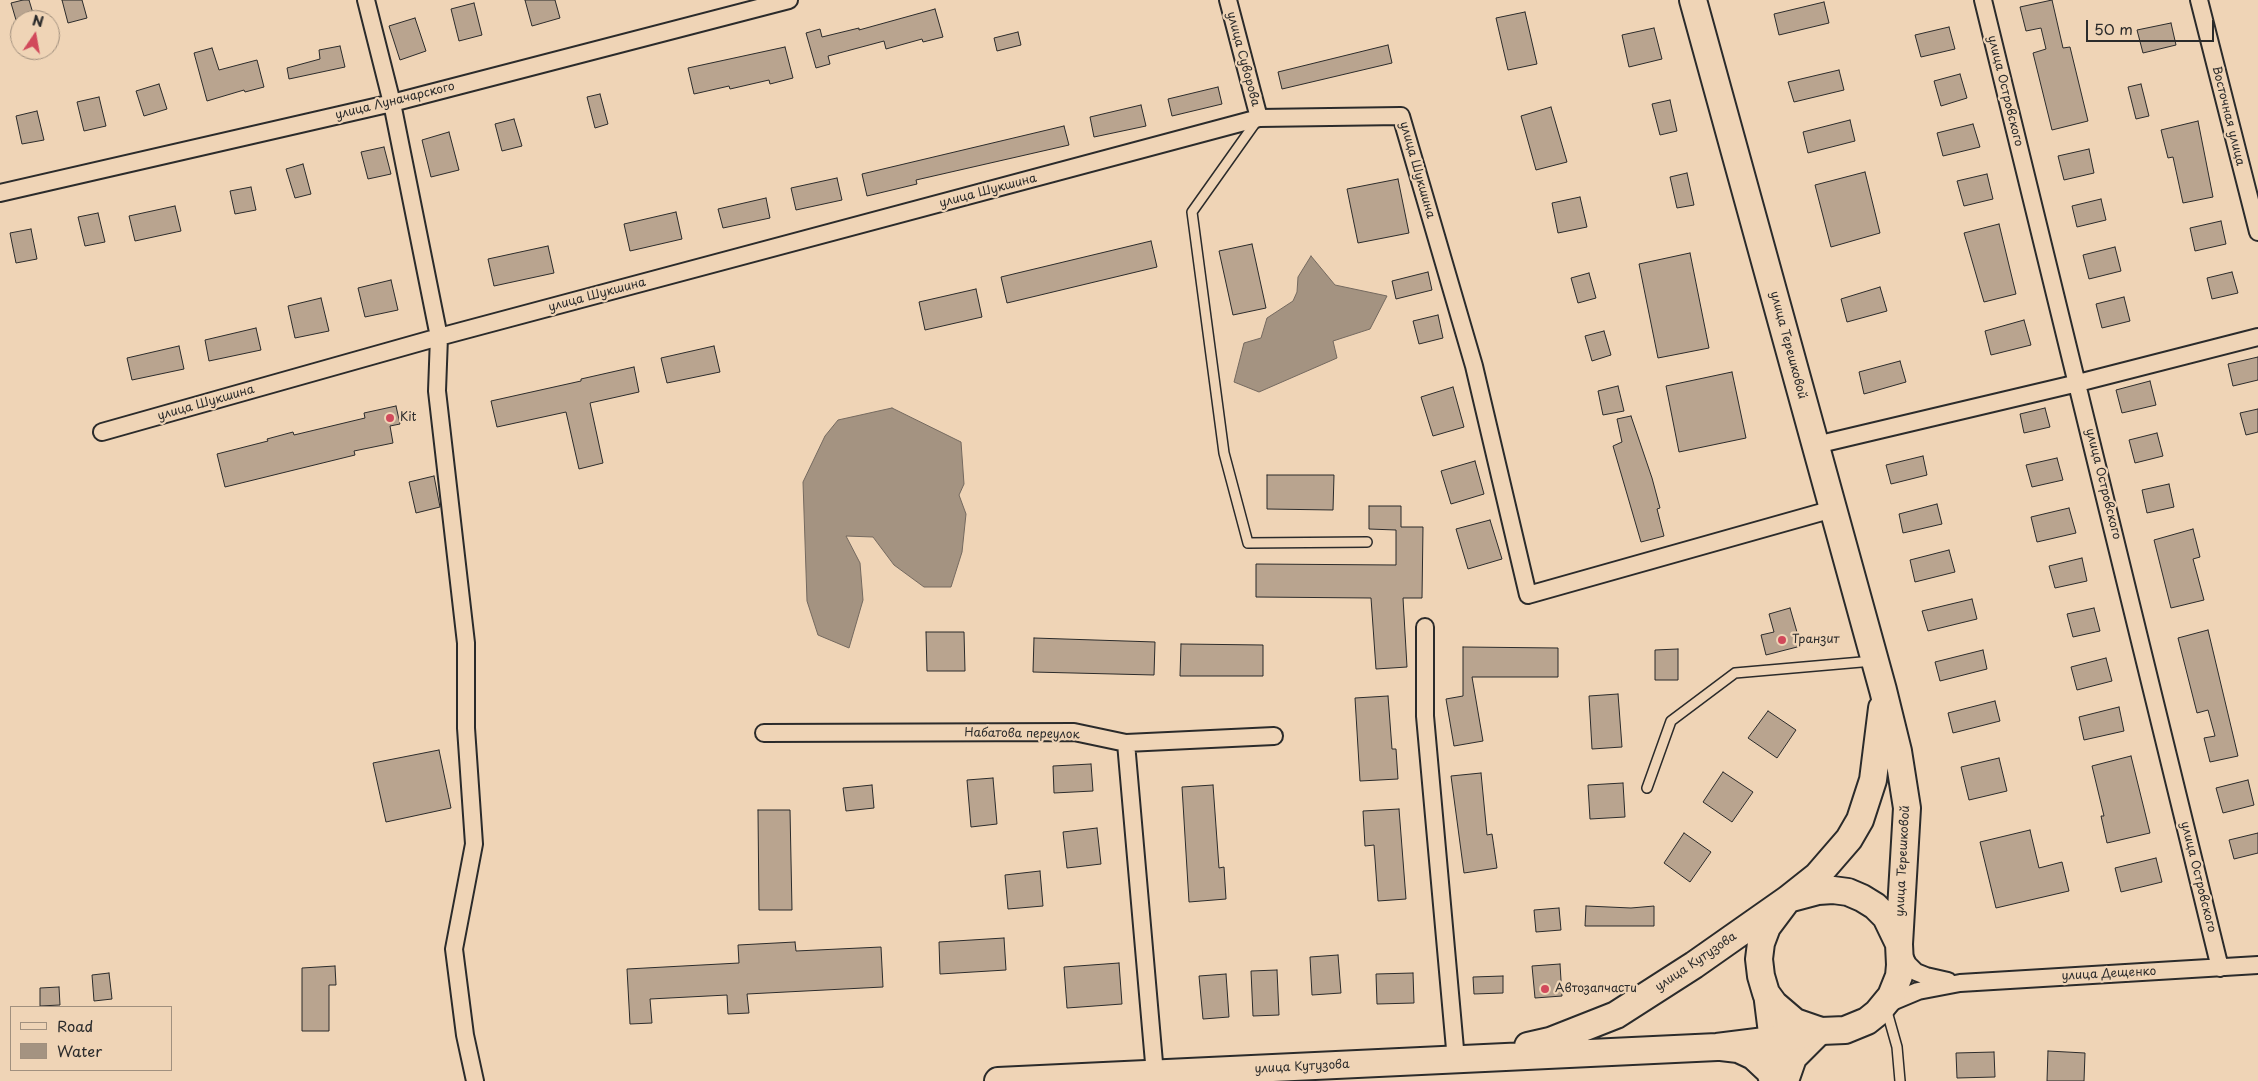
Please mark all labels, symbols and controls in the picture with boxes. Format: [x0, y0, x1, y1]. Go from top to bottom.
text: N [30, 9, 46, 32]
north arrow [10, 10, 60, 60]
street label: улица Суворова [1223, 10, 1263, 108]
scale bar [2088, 10, 2216, 42]
text: 50 m [2094, 17, 2133, 40]
street label: улица Островского [1984, 34, 2026, 148]
street label: Восточная улица [2209, 65, 2247, 167]
street label: улица Луначарского [334, 79, 456, 123]
street label: улица Шукшина [1396, 120, 1438, 220]
street label: улица Шукшина [938, 171, 1038, 211]
street label: улица Шукшина [547, 275, 647, 315]
street label: улица Терешковой [1767, 289, 1809, 401]
street label: улица Шукшина [156, 382, 256, 424]
place label: Kit [400, 411, 416, 425]
marker: Kit [384, 412, 396, 424]
street label: улица Островского [2082, 427, 2124, 541]
place label: Транзит [1792, 633, 1840, 647]
marker: Транзит [1776, 634, 1788, 646]
street label: Набатова переулок [964, 726, 1080, 742]
street label: улица Терешковой [1893, 805, 1913, 917]
street label: улица Островского [2177, 820, 2219, 934]
street label: улица Кутузова [1653, 929, 1739, 995]
street label: улица Дещенко [2061, 964, 2157, 984]
place label: Автозапчасти [1555, 982, 1637, 996]
marker: Автозапчасти [1539, 983, 1551, 995]
legend [10, 1006, 172, 1071]
text: Road [57, 1014, 93, 1037]
text: Water [57, 1039, 102, 1062]
street label: улица Кутузова [1254, 1057, 1350, 1077]

